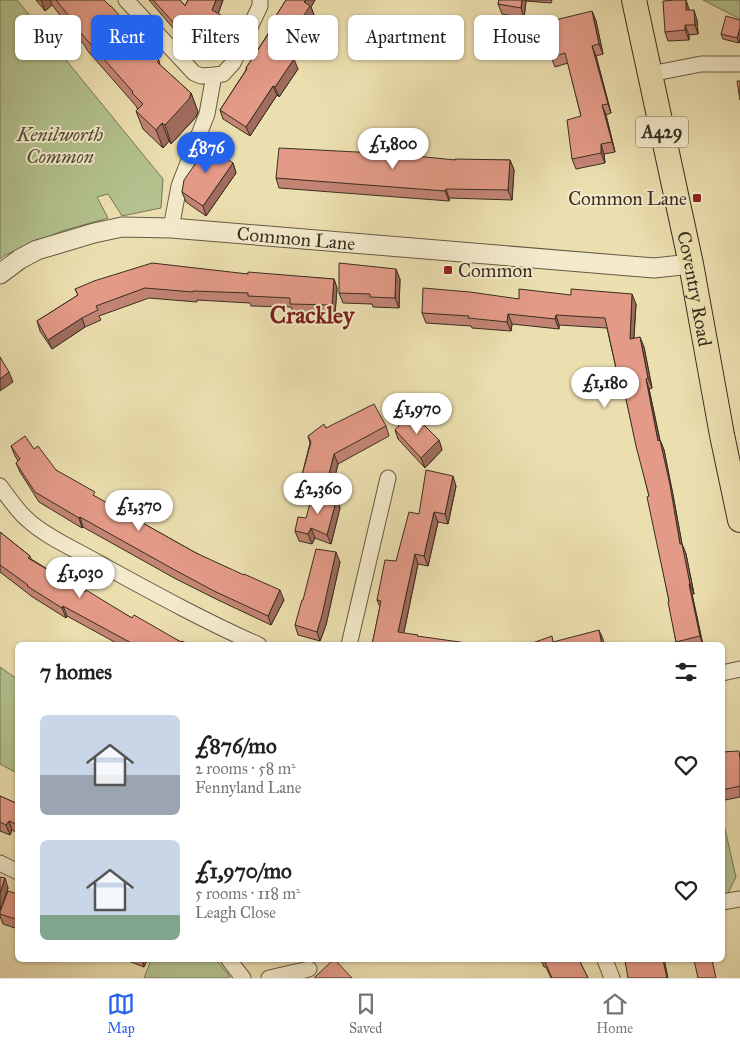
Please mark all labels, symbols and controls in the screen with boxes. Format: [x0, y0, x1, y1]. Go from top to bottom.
chip: Buy [15, 15, 81, 60]
chip: Rent [91, 15, 163, 60]
chip: Filters [173, 15, 258, 60]
chip: New [268, 15, 338, 60]
chip: Apartment [348, 15, 464, 60]
chip: House [474, 15, 559, 60]
road number: A429 [636, 116, 688, 148]
park label: Kenilworth Common [16, 123, 103, 168]
pin: £1,800 [352, 128, 434, 170]
pin: £876 [176, 132, 236, 174]
text: £1,800 [369, 134, 417, 153]
text: £876 [188, 138, 224, 157]
place label: Common Lane [568, 187, 687, 210]
marker: Common Lane [691, 192, 703, 204]
street label: Common Lane [236, 222, 356, 255]
street label: Coventry Road [672, 229, 717, 349]
place label: Common [458, 259, 532, 282]
marker: Common [442, 264, 454, 276]
district label: Crackley [270, 300, 356, 330]
pin: £1,180 [564, 366, 646, 409]
text: £1,180 [582, 373, 628, 392]
pin: £1,970 [376, 392, 458, 435]
text: £1,970 [393, 399, 441, 418]
pin: £2,360 [277, 472, 359, 515]
text: £2,360 [294, 479, 342, 498]
pin: £1,370 [98, 490, 180, 532]
text: £1,370 [116, 496, 162, 515]
pin: £1,030 [39, 556, 121, 599]
text: £1,030 [57, 563, 103, 582]
icon: filters [672, 658, 700, 686]
text: 7 homes [40, 659, 112, 685]
text: £876/mo [195, 733, 277, 759]
icon: home [80, 735, 140, 795]
icon: heart [672, 751, 700, 779]
text: 2 rooms · 58 m² [195, 759, 296, 778]
text: Fennyland Lane [195, 778, 301, 797]
text: £1,970/mo [195, 858, 292, 884]
icon: home [80, 860, 140, 920]
icon: heart [672, 876, 700, 904]
text: 5 rooms · 118 m² [195, 884, 300, 903]
text: Leagh Close [195, 903, 276, 922]
tab: Map [107, 990, 135, 1037]
tab: Saved [349, 990, 382, 1037]
tab: Home [596, 990, 633, 1037]

